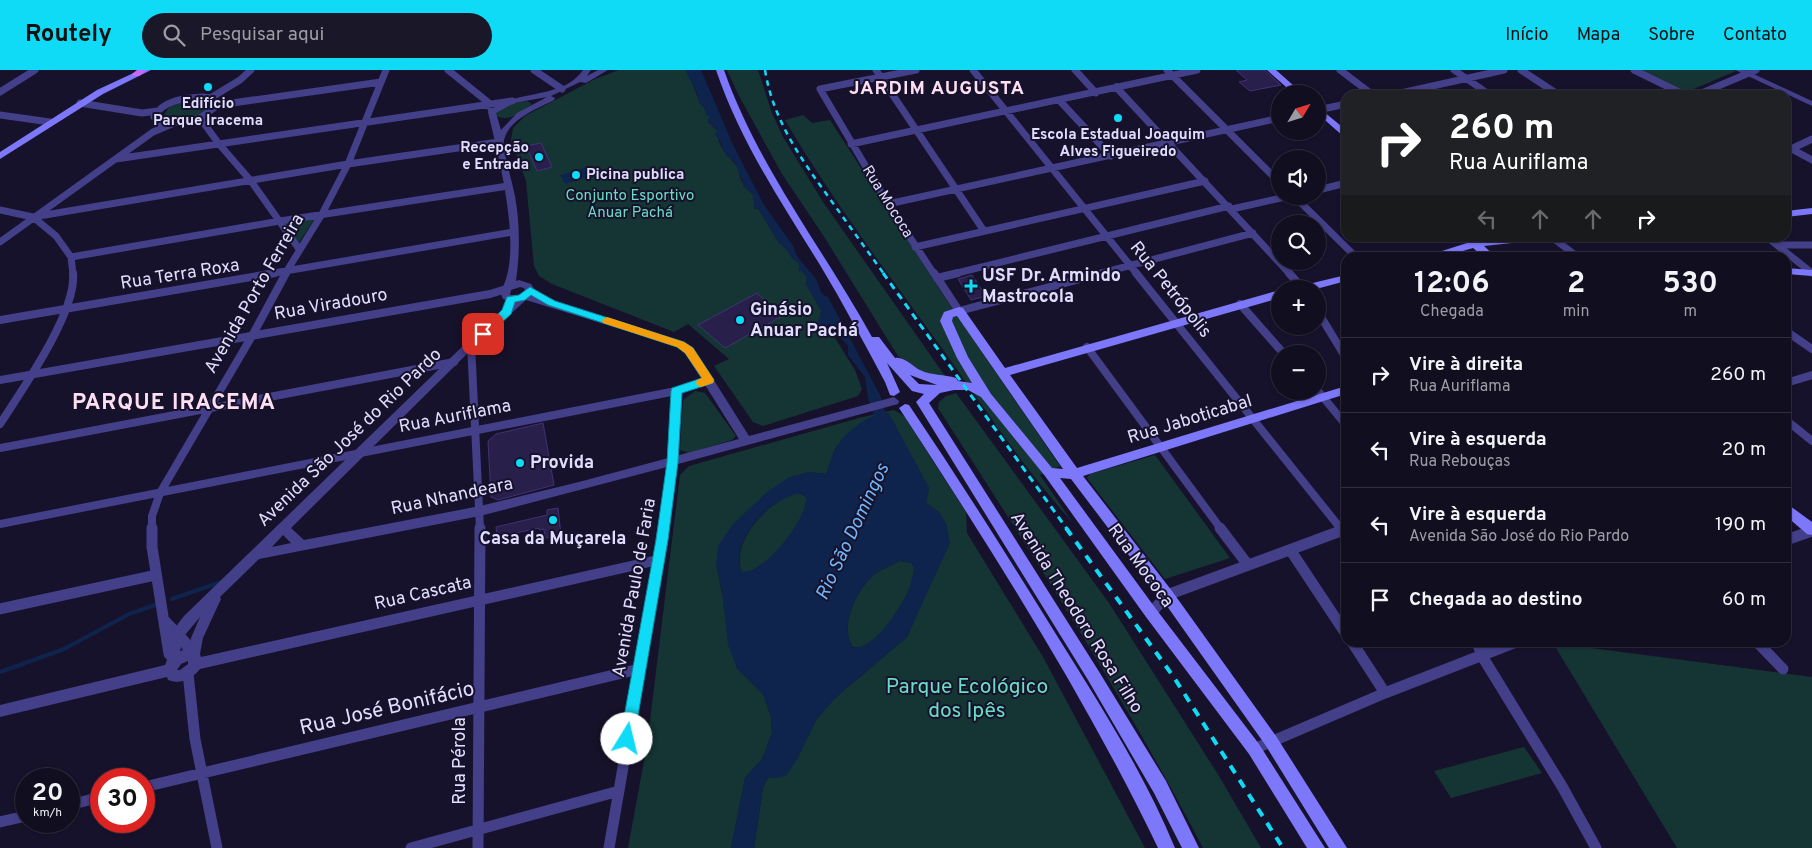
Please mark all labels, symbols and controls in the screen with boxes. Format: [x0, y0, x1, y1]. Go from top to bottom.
search box [142, 13, 492, 58]
text: Routely [25, 20, 112, 50]
icon: search [160, 21, 188, 49]
text: Pesquisar aqui [200, 23, 324, 47]
text: Início [1505, 24, 1549, 47]
text: Mapa [1577, 24, 1620, 47]
text: Sobre [1648, 24, 1695, 47]
text: Contato [1723, 24, 1787, 47]
district label: JARDIM AUGUSTA [849, 77, 1025, 101]
marker: Edifício Parque Iracema [202, 81, 214, 93]
north arrow [1271, 85, 1326, 140]
map controls [1271, 85, 1326, 400]
place label: Edifício Parque Iracema [153, 95, 263, 131]
text: 260 m [1449, 107, 1554, 151]
icon: right [1366, 110, 1431, 175]
marker: Escola Estadual Joaquim Alves Figueiredo [1112, 112, 1124, 124]
place label: Escola Estadual Joaquim Alves Figueiredo [1031, 126, 1205, 162]
place label: Recepção e Entrada [460, 139, 529, 175]
button: sound [1271, 150, 1326, 205]
text: Rua Auriflama [1449, 150, 1588, 177]
marker: Recepção e Entrada [533, 151, 545, 163]
street label: Rua Mococa [857, 162, 917, 242]
place label: Picina publica [586, 166, 684, 185]
marker: Picina publica [570, 169, 582, 181]
park label: Conjunto Esportivo Anuar Pachá [566, 187, 694, 223]
icon: left [1473, 205, 1501, 233]
icon: ahead [1526, 205, 1554, 233]
icon: ahead [1579, 205, 1607, 233]
icon: right [1632, 205, 1660, 233]
street label: Avenida Porto Ferreira [200, 210, 310, 378]
button: search [1271, 215, 1326, 270]
street label: Rua Petrópolis [1124, 237, 1216, 343]
street label: Rua Terra Roxa [119, 254, 241, 296]
place label: USF Dr. Armindo Mastrocola [982, 265, 1121, 309]
text: 12:06 [1414, 266, 1490, 303]
text: 2 [1567, 266, 1585, 303]
text: 530 [1662, 266, 1718, 303]
marker: USF Dr. Armindo Mastrocola [964, 279, 978, 293]
button: + [1271, 280, 1326, 335]
street label: Rua Viradouro [273, 284, 389, 326]
place label: Ginásio Anuar Pachá [750, 299, 858, 343]
text: Chegada [1420, 302, 1484, 322]
text: min [1563, 302, 1589, 322]
text: m [1683, 302, 1697, 322]
pin [462, 313, 504, 355]
marker: Ginásio Anuar Pachá [734, 314, 746, 326]
icon: arrive [469, 320, 497, 348]
street label: Avenida São José do Rio Pardo [253, 344, 447, 532]
button: − [1271, 345, 1326, 400]
text: Vire à direita [1409, 353, 1523, 377]
icon: right [1366, 361, 1394, 389]
text: 260 m [1710, 363, 1766, 387]
text: Rua Auriflama [1409, 377, 1510, 397]
district label: PARQUE IRACEMA [72, 390, 276, 417]
street label: Rua Jaboticabal [1125, 390, 1255, 450]
street label: Rua Auriflama [397, 395, 513, 439]
text: Vire à esquerda [1409, 428, 1547, 452]
icon: left [1366, 436, 1394, 464]
text: 20 m [1722, 438, 1766, 462]
place label: Provida [530, 452, 594, 475]
text: Rua Rebouças [1409, 452, 1510, 472]
marker: Provida [514, 457, 526, 469]
water label: Rio São Domingos [811, 459, 895, 604]
street label: Rua Nhandeara [389, 473, 515, 521]
street label: Avenida Paulo de Faria [608, 497, 662, 679]
text: Vire à esquerda [1409, 503, 1547, 527]
street label: Avenida Theodoro Rosa Filho [1004, 508, 1148, 718]
icon: left [1366, 511, 1394, 539]
text: 190 m [1715, 513, 1766, 537]
marker: Casa da Muçarela [547, 514, 559, 526]
street label: Rua Mococa [1102, 519, 1178, 613]
text: Avenida São José do Rio Pardo [1409, 527, 1629, 547]
place label: Casa da Muçarela [480, 528, 626, 551]
street label: Rua Cascata [372, 572, 474, 616]
icon: arrive [1366, 586, 1394, 614]
text: Chegada ao destino [1409, 588, 1583, 612]
text: 60 m [1722, 588, 1766, 612]
park label: Parque Ecológico dos Ipês [886, 674, 1048, 725]
street label: Rua José Bonifácio [297, 676, 477, 742]
position arrow [600, 712, 652, 764]
street label: Rua Pérola [449, 717, 472, 805]
speed limit sign: 30 [90, 768, 155, 833]
text: 20 [32, 778, 63, 810]
text: km/h [33, 805, 62, 821]

